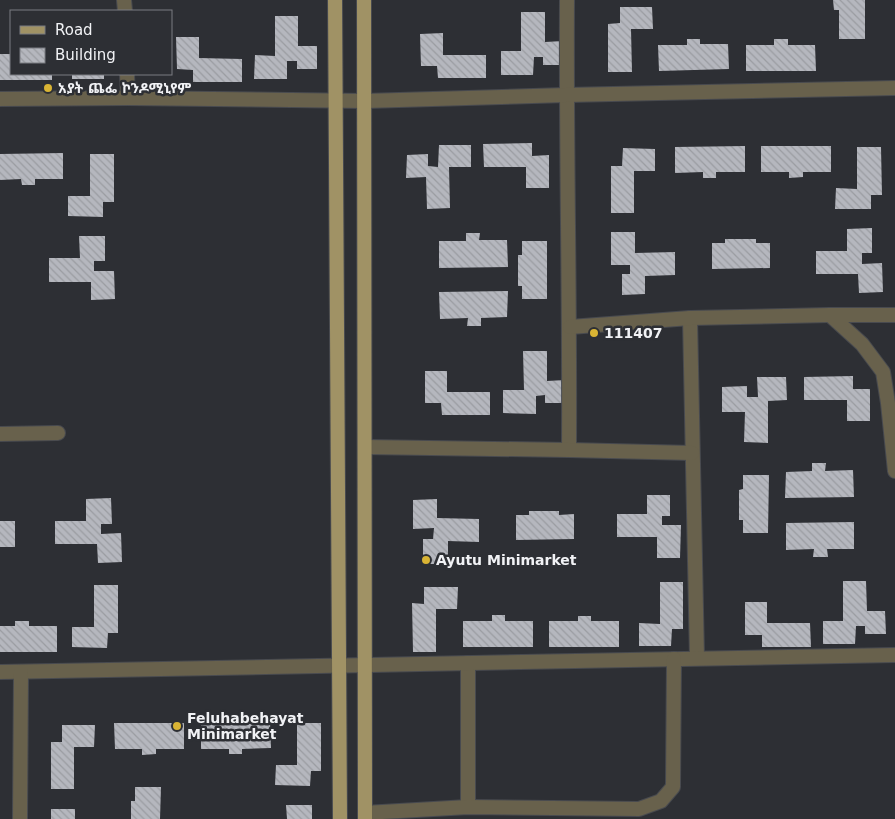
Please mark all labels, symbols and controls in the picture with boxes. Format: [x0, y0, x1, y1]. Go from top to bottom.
legend [10, 10, 172, 75]
text: Road [55, 21, 93, 39]
text: Building [55, 46, 116, 64]
place label: አያት ጨፌ ኮንዶሚኒየም [58, 80, 192, 96]
marker: አያት ጨፌ ኮንዶሚኒየም [42, 82, 54, 94]
place label: 111407 [604, 325, 662, 341]
marker: 111407 [588, 327, 600, 339]
place label: Ayutu Minimarket [436, 552, 577, 568]
marker: Ayutu Minimarket [420, 554, 432, 566]
place label: Feluhabehayat Minimarket [187, 710, 304, 742]
marker: Feluhabehayat Minimarket [171, 720, 183, 732]

